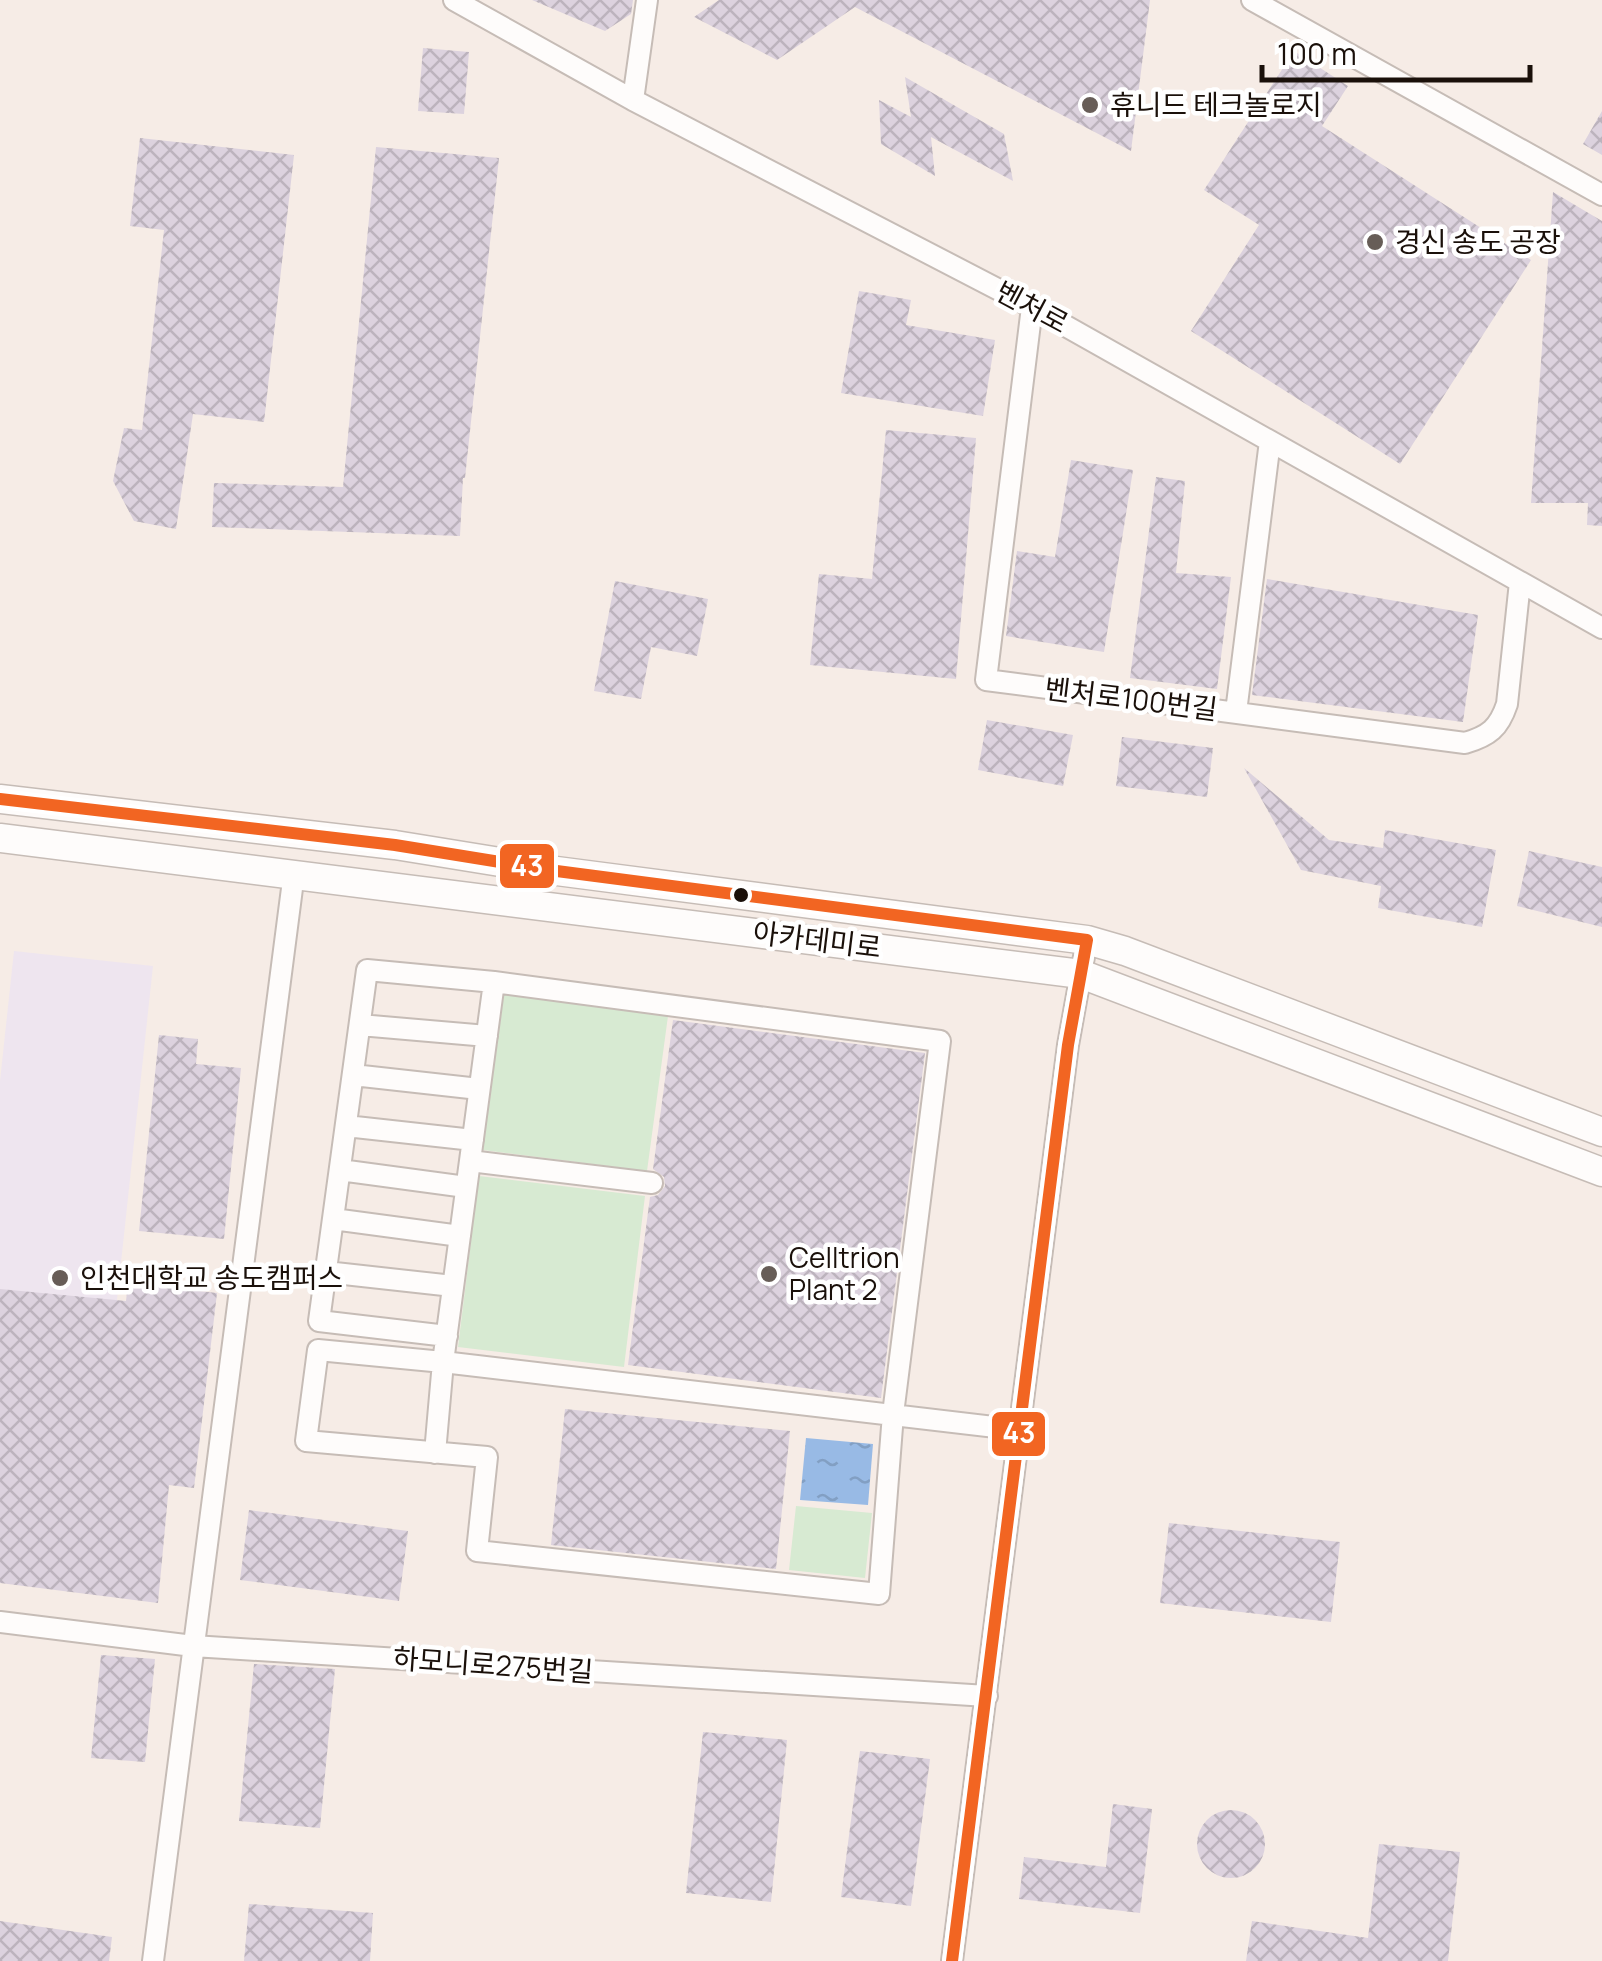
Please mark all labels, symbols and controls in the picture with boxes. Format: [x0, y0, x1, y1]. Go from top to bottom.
scale bar [1262, 20, 1530, 82]
text: 100 m [1277, 33, 1357, 74]
place label: 휴니드 테크놀로지 [1110, 85, 1322, 123]
marker: 휴니드 테크놀로지 [1079, 94, 1101, 116]
place label: 경신 송도 공장 [1395, 222, 1561, 260]
marker: 경신 송도 공장 [1364, 231, 1386, 253]
street label: 벤처로 [989, 271, 1076, 341]
street label: 벤처로100번길 [1043, 669, 1220, 727]
line badge: 43 [498, 842, 556, 890]
text: 43 [510, 846, 544, 884]
unlabelled marker [731, 885, 751, 905]
street label: 아카데미로 [751, 912, 883, 966]
place label: Celltrion Plant 2 [789, 1238, 900, 1308]
place label: 인천대학교 송도캠퍼스 [80, 1258, 343, 1296]
marker: Celltrion Plant 2 [758, 1263, 780, 1285]
marker: 인천대학교 송도캠퍼스 [49, 1267, 71, 1289]
line badge: 43 [990, 1410, 1047, 1458]
text: 43 [1002, 1413, 1036, 1451]
street label: 하모니로275번길 [392, 1638, 595, 1690]

